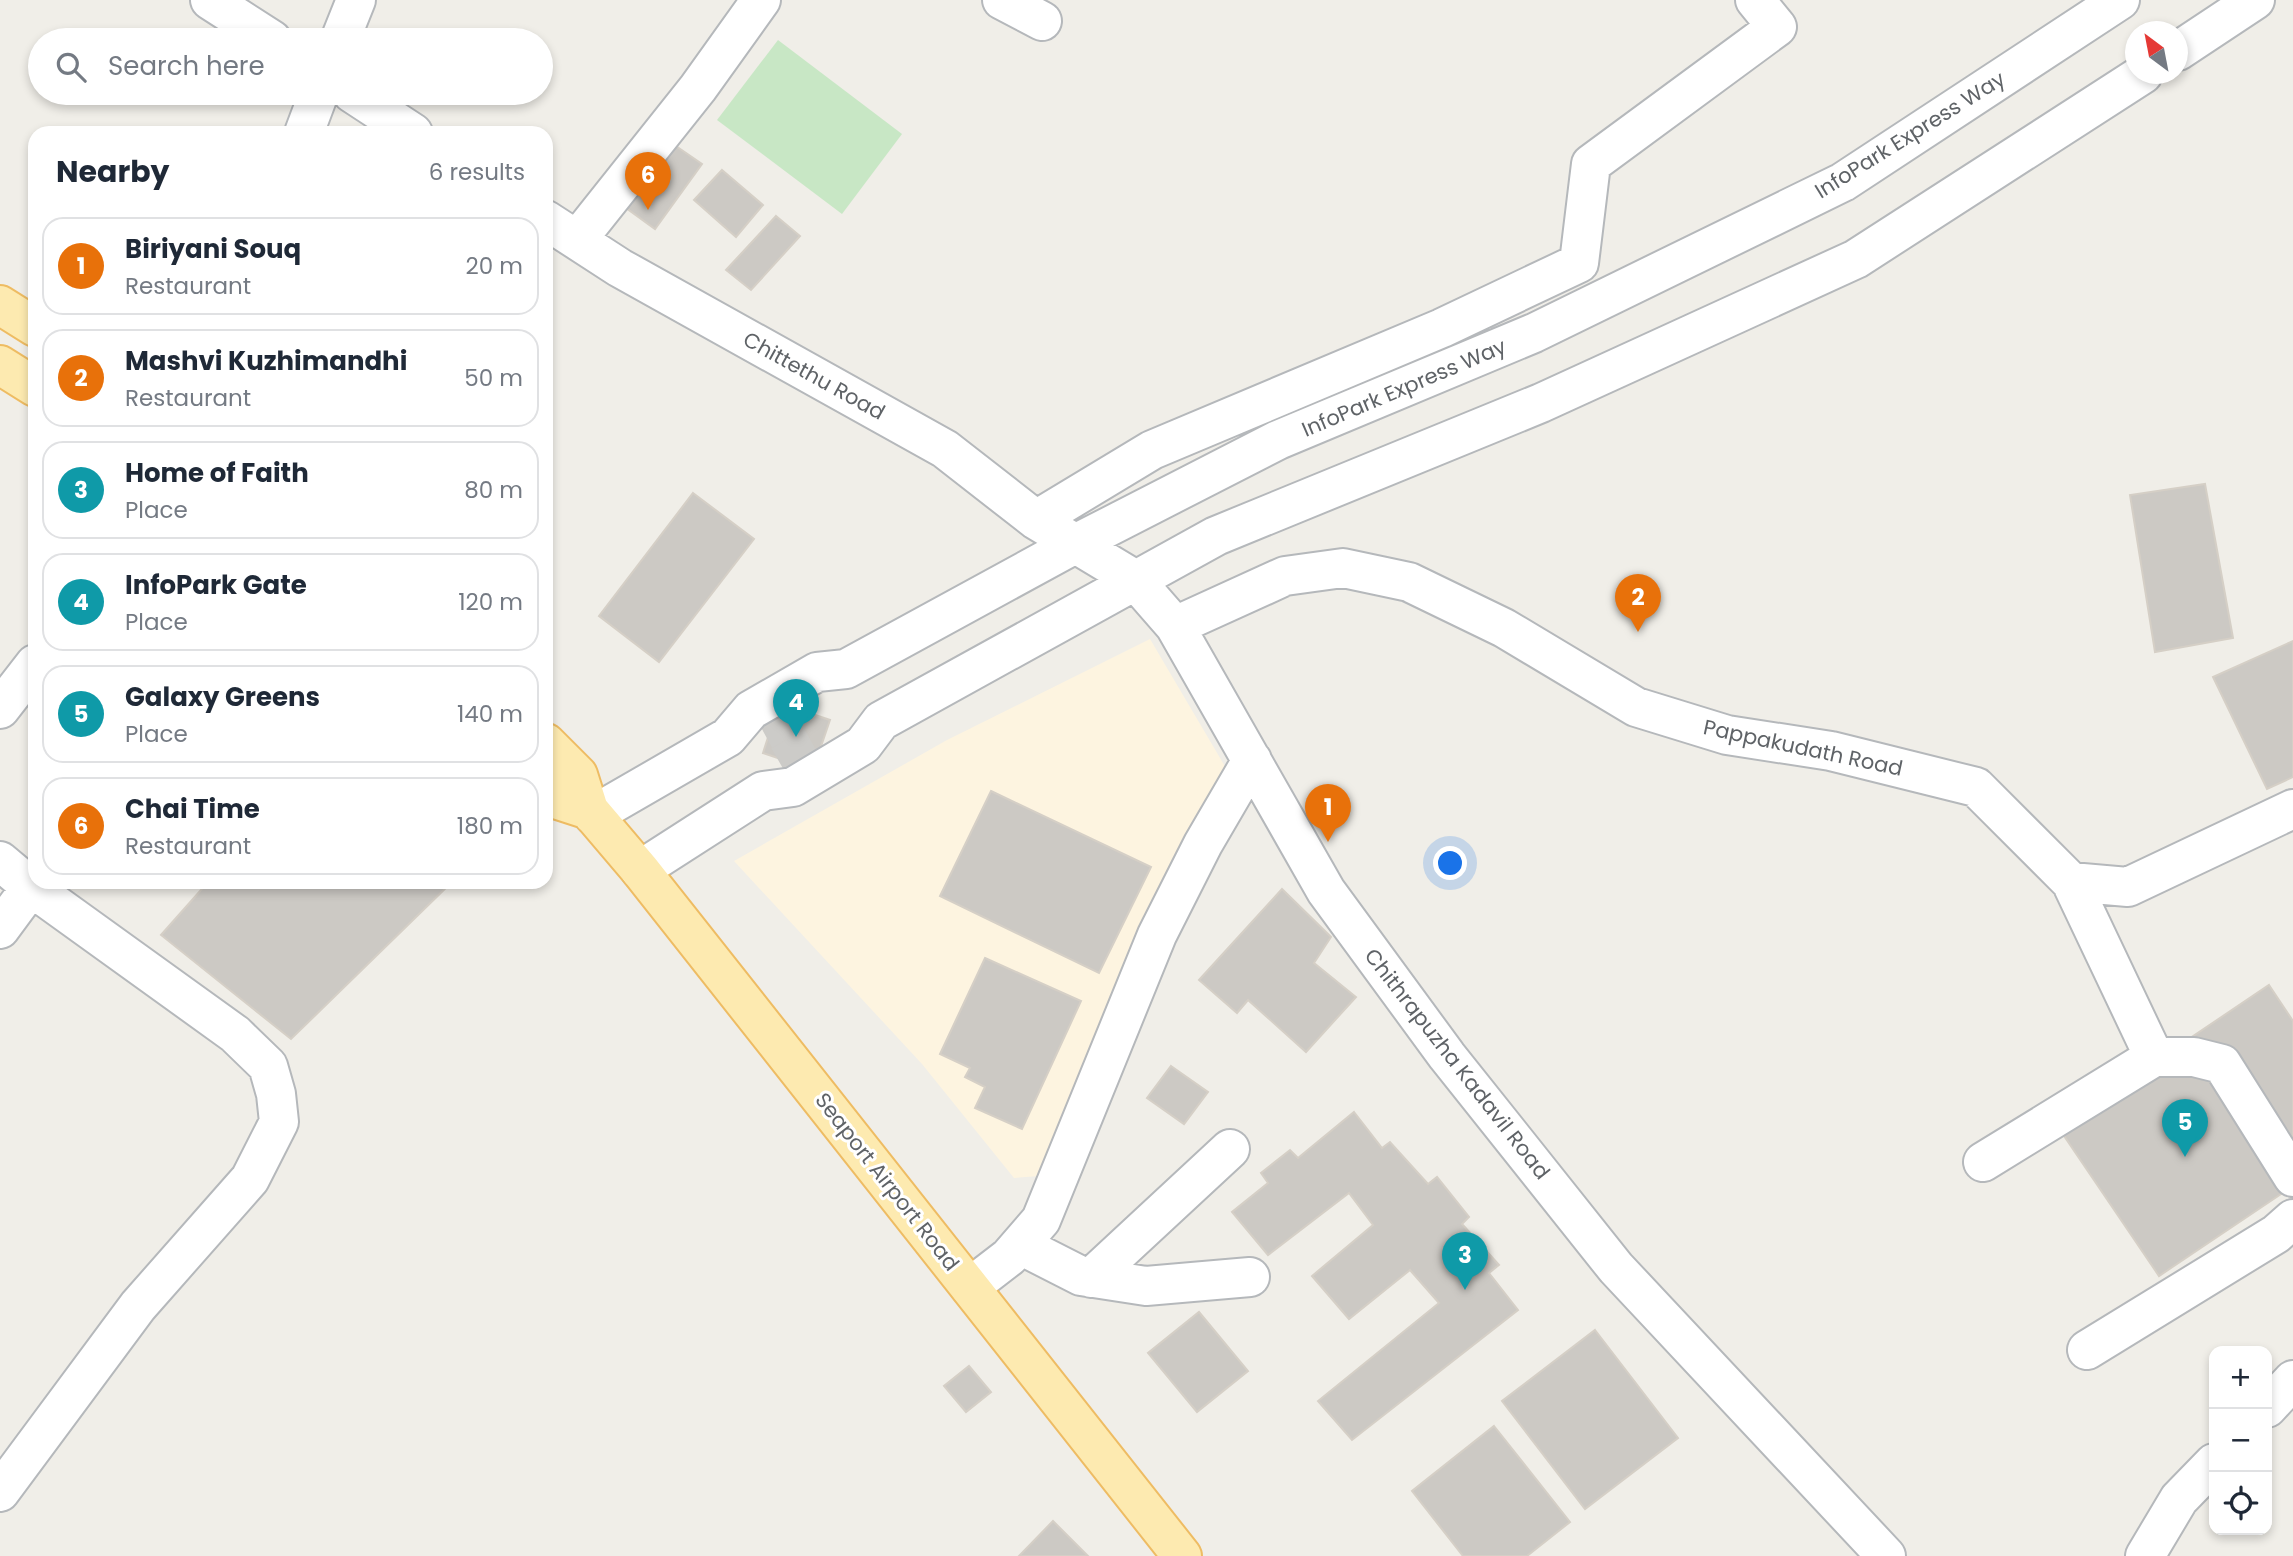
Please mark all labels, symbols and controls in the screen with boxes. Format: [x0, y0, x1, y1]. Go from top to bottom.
north arrow [2125, 21, 2188, 84]
search box [28, 28, 553, 105]
icon: search [52, 48, 90, 86]
text: Search here [108, 48, 265, 84]
street label: InfoPark Express Way [1809, 64, 2011, 205]
text: Nearby [56, 150, 170, 193]
pin: 6 [625, 152, 671, 210]
text: 6 results [429, 156, 525, 188]
text: Biriyani Souq [125, 231, 301, 267]
text: 1 [77, 250, 85, 282]
text: 20 m [465, 250, 523, 282]
text: Restaurant [125, 270, 251, 302]
street label: Chittethu Road [738, 325, 890, 427]
street label: InfoPark Express Way [1297, 331, 1511, 444]
text: Mashvi Kuzhimandhi [125, 343, 407, 379]
text: 2 [74, 362, 88, 394]
text: 50 m [464, 362, 523, 394]
text: Restaurant [125, 382, 251, 414]
text: Home of Faith [125, 455, 309, 491]
text: 3 [74, 474, 88, 506]
text: 80 m [464, 474, 523, 506]
text: Place [125, 494, 188, 526]
text: InfoPark Gate [125, 567, 307, 603]
pin: 2 [1615, 574, 1661, 632]
text: 4 [73, 586, 89, 618]
text: 120 m [458, 586, 523, 618]
text: Place [125, 606, 188, 638]
text: Galaxy Greens [125, 679, 320, 715]
pin: 4 [773, 679, 819, 737]
text: 5 [74, 698, 88, 730]
text: 140 m [457, 698, 523, 730]
street label: Pappakudath Road [1701, 712, 1905, 783]
text: Place [125, 718, 188, 750]
pin: 1 [1305, 784, 1351, 842]
text: Chai Time [125, 791, 260, 827]
text: 6 [74, 810, 88, 842]
text: 180 m [457, 810, 523, 842]
text: Restaurant [125, 830, 251, 862]
your location [1433, 846, 1467, 880]
street label: Chithrapuzha Kadavil Road [1358, 942, 1557, 1185]
street label: Seaport Airport Road [809, 1087, 966, 1277]
pin: 5 [2162, 1099, 2208, 1157]
pin: 3 [1442, 1232, 1488, 1290]
map controls [2209, 1346, 2272, 1535]
button: + [2209, 1346, 2272, 1409]
button: − [2209, 1409, 2272, 1472]
button: locate [2209, 1472, 2272, 1535]

